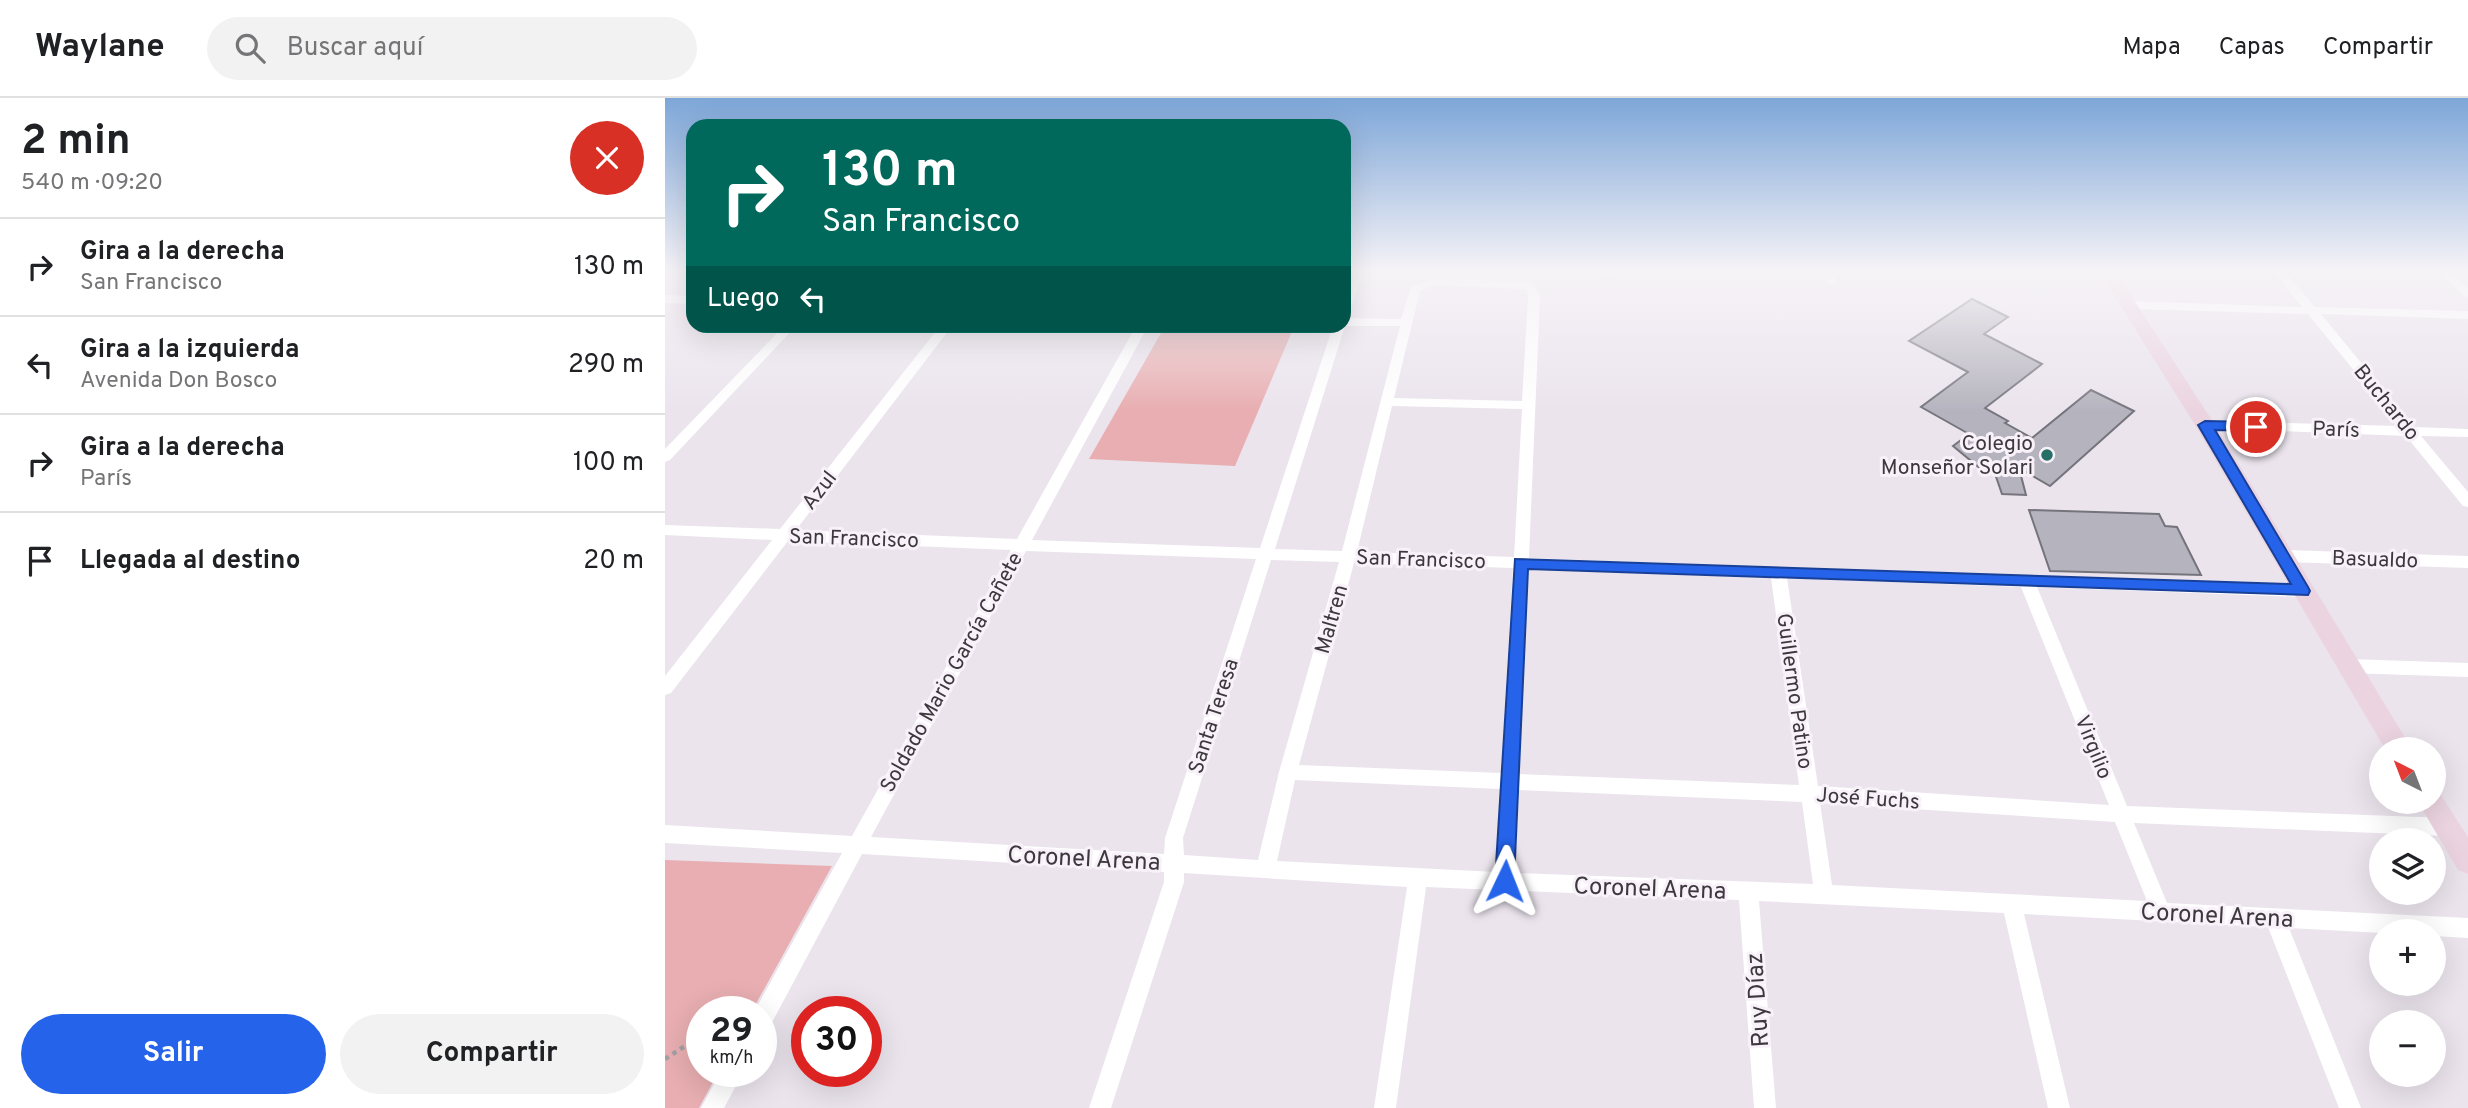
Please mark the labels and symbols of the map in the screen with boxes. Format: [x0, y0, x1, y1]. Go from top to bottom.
street label: Buchardo [2347, 359, 2425, 447]
pin [2226, 397, 2286, 457]
street label: París [2312, 416, 2360, 445]
place label: Colegio Monseñor Solari [1881, 431, 2033, 482]
marker: Colegio Monseñor Solari [2039, 447, 2055, 463]
street label: Azul [797, 466, 844, 516]
street label: San Francisco [789, 524, 919, 555]
street label: San Francisco [1356, 545, 1486, 576]
street label: Basualdo [2331, 545, 2419, 576]
street label: Soldado Mario García Cañete [875, 548, 1030, 798]
street label: Maltren [1310, 582, 1355, 657]
street label: Guillermo Patino [1769, 612, 1818, 771]
street label: Santa Teresa [1183, 655, 1246, 777]
street label: Virgilio [2068, 712, 2118, 783]
north arrow [2369, 737, 2447, 814]
street label: José Fuchs [1815, 782, 1921, 817]
street label: Coronel Arena [1007, 841, 1161, 879]
position arrow [1468, 844, 1542, 918]
street label: Coronel Arena [1573, 872, 1727, 908]
street label: Coronel Arena [2140, 898, 2294, 936]
street label: Ruy Díaz [1741, 951, 1777, 1048]
speed limit sign: 30 [791, 996, 882, 1087]

